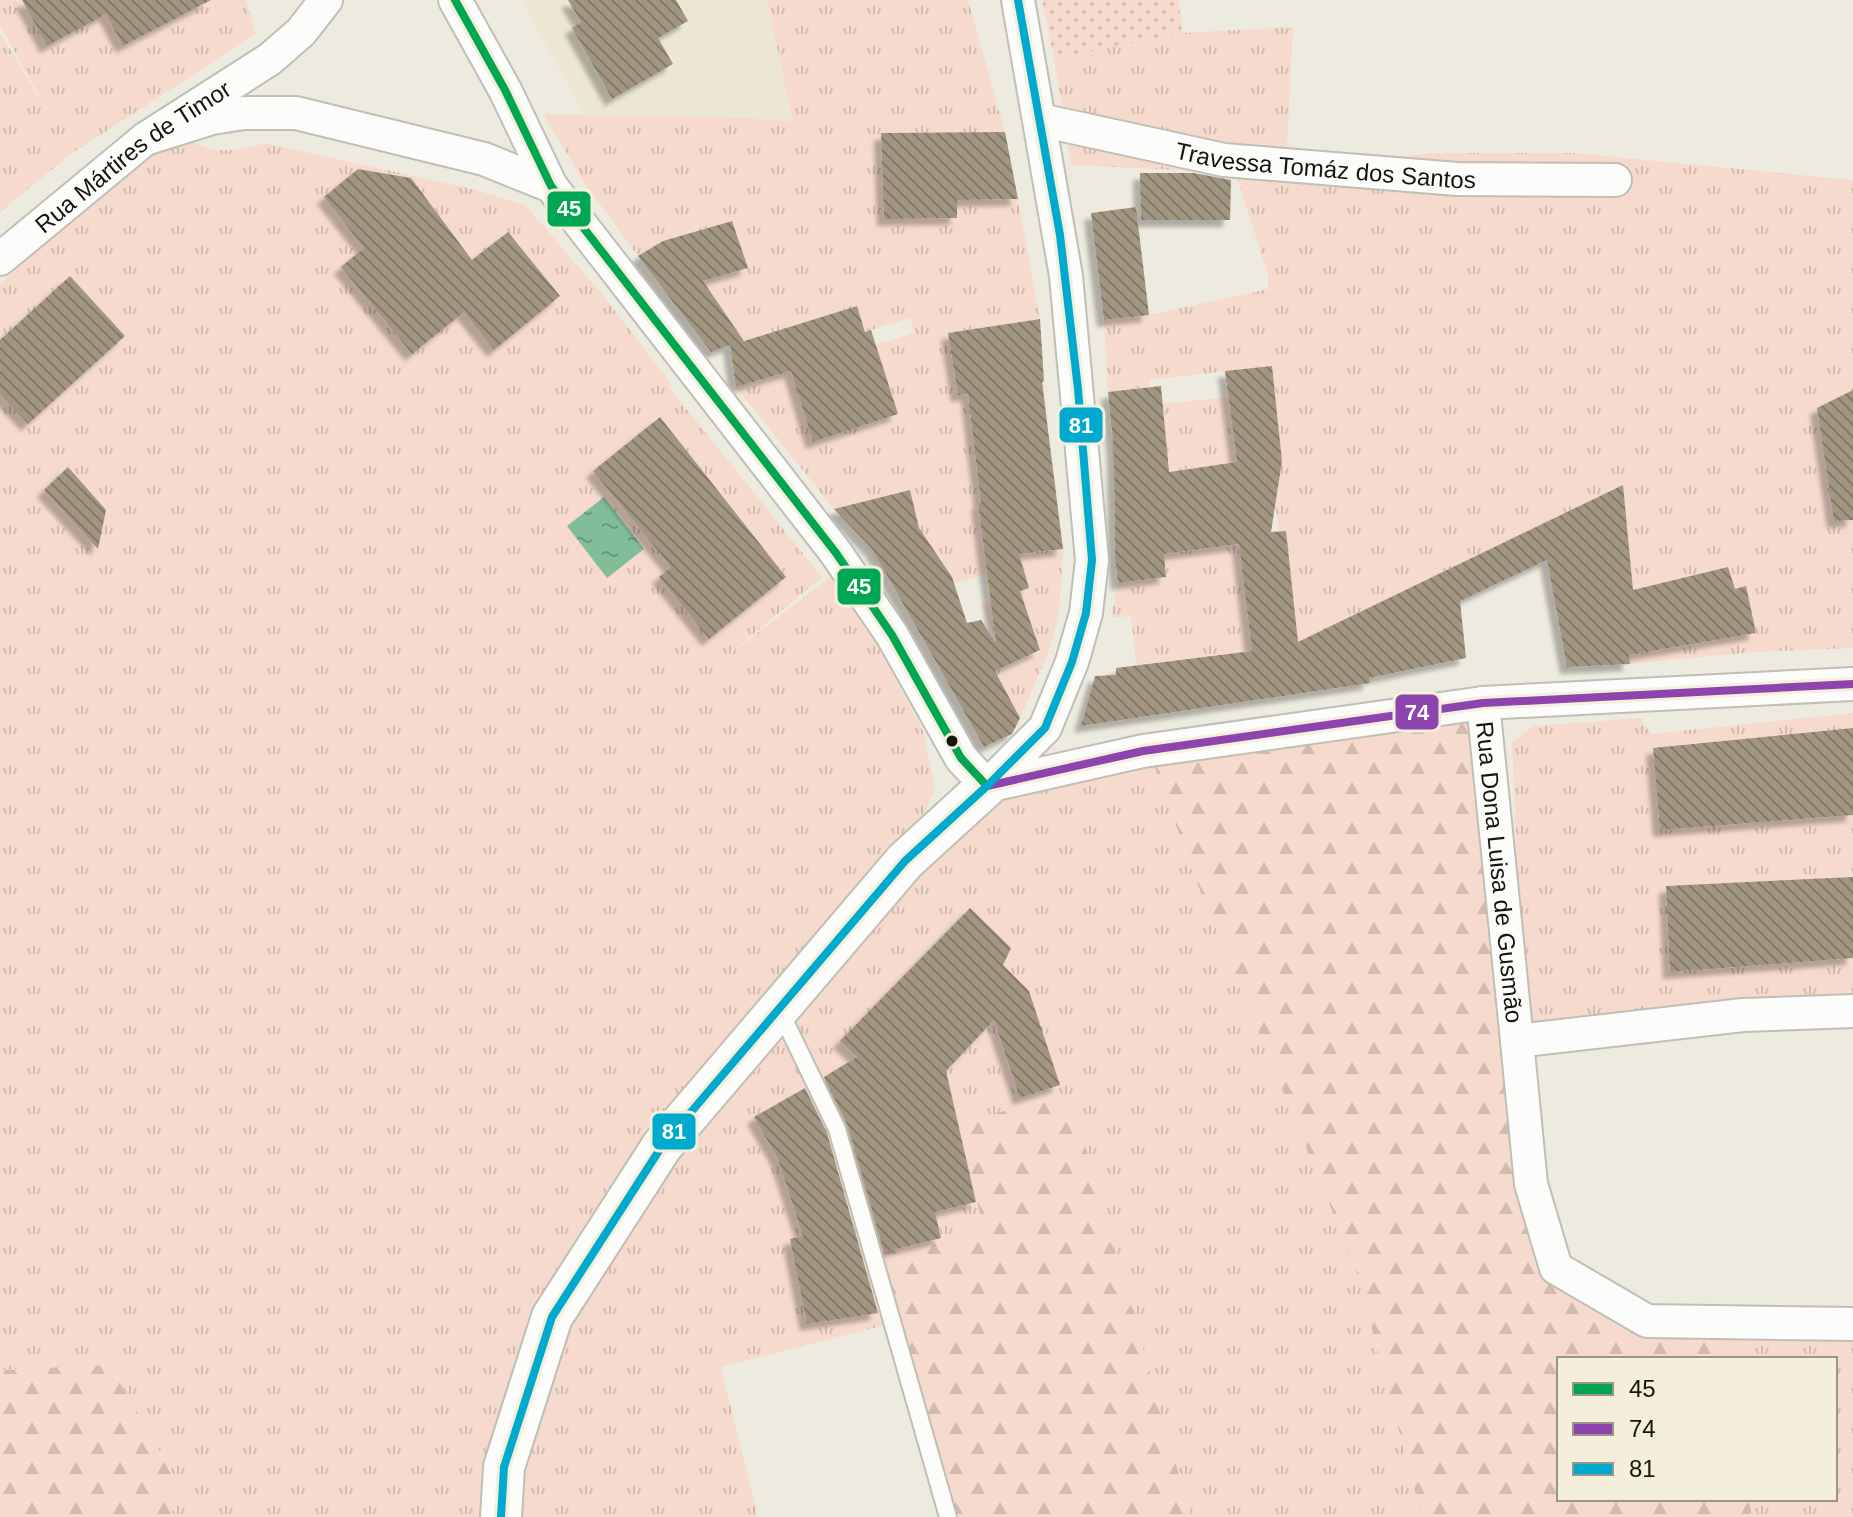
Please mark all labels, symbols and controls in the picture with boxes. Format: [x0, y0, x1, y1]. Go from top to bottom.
street label: Rua Mártires de Timor [29, 74, 235, 238]
street label: Travessa Tomáz dos Santos [1173, 136, 1476, 193]
line badge: 45 [546, 190, 592, 228]
text: 45 [557, 196, 581, 221]
line badge: 81 [1058, 406, 1104, 444]
text: 81 [1069, 413, 1093, 438]
line badge: 45 [836, 567, 882, 606]
text: 45 [847, 574, 871, 599]
line badge: 74 [1394, 693, 1440, 731]
text: 74 [1405, 700, 1430, 725]
street label: Rua Dona Luisa de Gusmão [1471, 720, 1529, 1024]
unlabelled marker [944, 733, 960, 749]
line badge: 81 [651, 1112, 697, 1151]
text: 81 [662, 1119, 686, 1144]
legend [1557, 1357, 1837, 1501]
text: 45 [1629, 1375, 1656, 1402]
text: 74 [1629, 1415, 1656, 1442]
text: 81 [1629, 1455, 1656, 1482]

